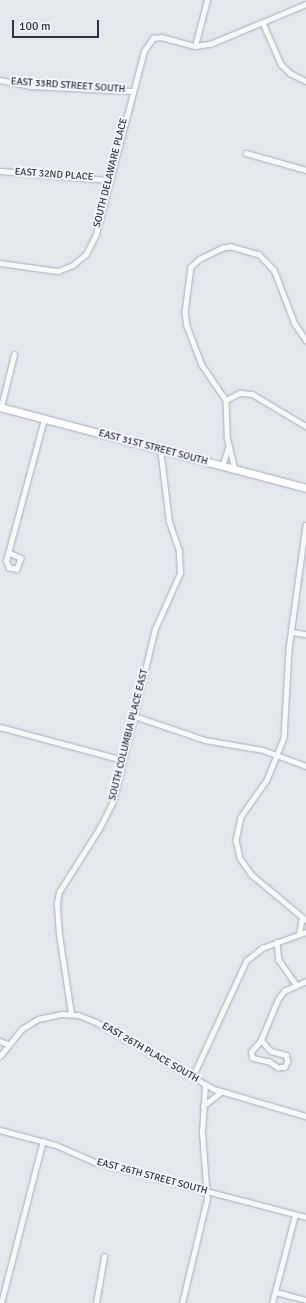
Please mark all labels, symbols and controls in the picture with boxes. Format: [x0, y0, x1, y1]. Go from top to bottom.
scale bar [14, 12, 101, 38]
text: 100 m [19, 19, 51, 34]
street label: EAST 33RD STREET SOUTH [10, 76, 126, 96]
street label: SOUTH DELAWARE PLACE [92, 117, 130, 229]
street label: EAST 32ND PLACE [14, 166, 94, 184]
street label: EAST 31ST STREET SOUTH [97, 428, 209, 468]
street label: SOUTH COLUMBIA PLACE EAST [107, 668, 151, 802]
street label: EAST 26TH PLACE SOUTH [99, 1020, 201, 1086]
street label: EAST 26TH STREET SOUTH [95, 1156, 209, 1198]

